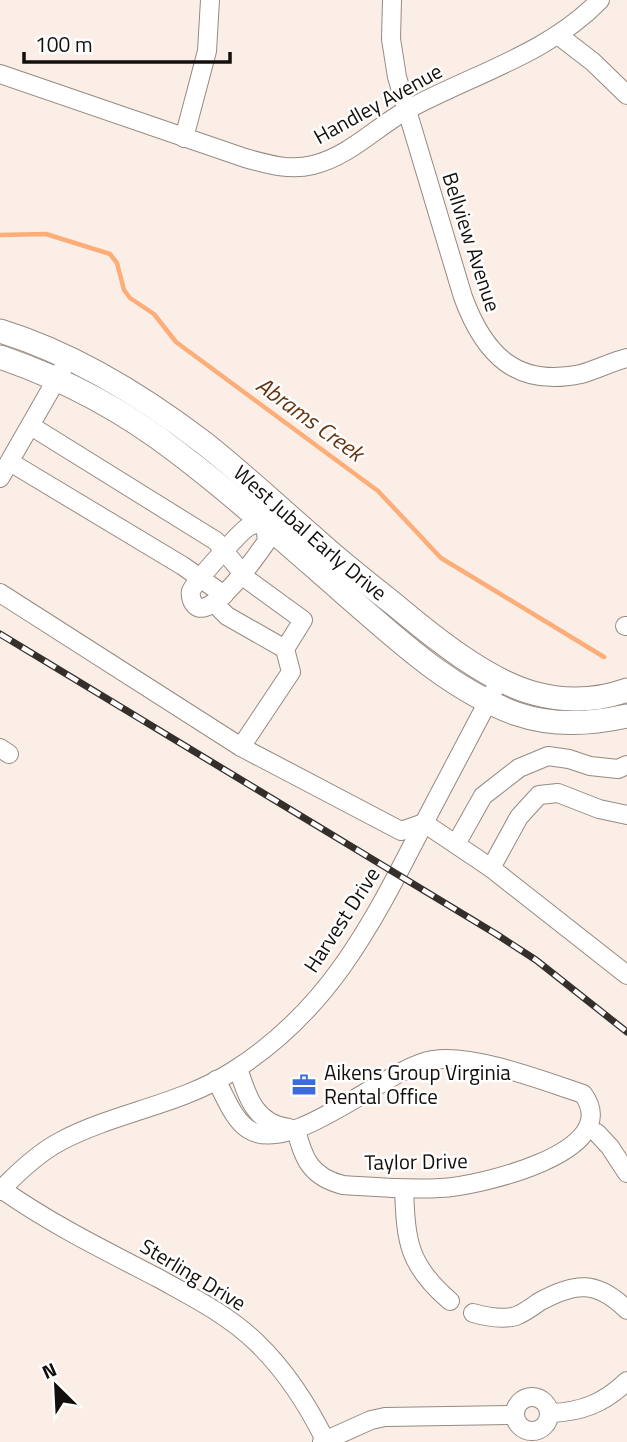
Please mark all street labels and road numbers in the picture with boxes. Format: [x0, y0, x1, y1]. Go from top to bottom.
street label: Handley Avenue [307, 55, 448, 152]
street label: Bellview Avenue [434, 168, 510, 315]
street label: West Jubal Early Drive [227, 457, 394, 608]
street label: Harvest Drive [295, 860, 387, 979]
street label: Taylor Drive [364, 1144, 468, 1178]
street label: Sterling Drive [134, 1230, 253, 1318]

